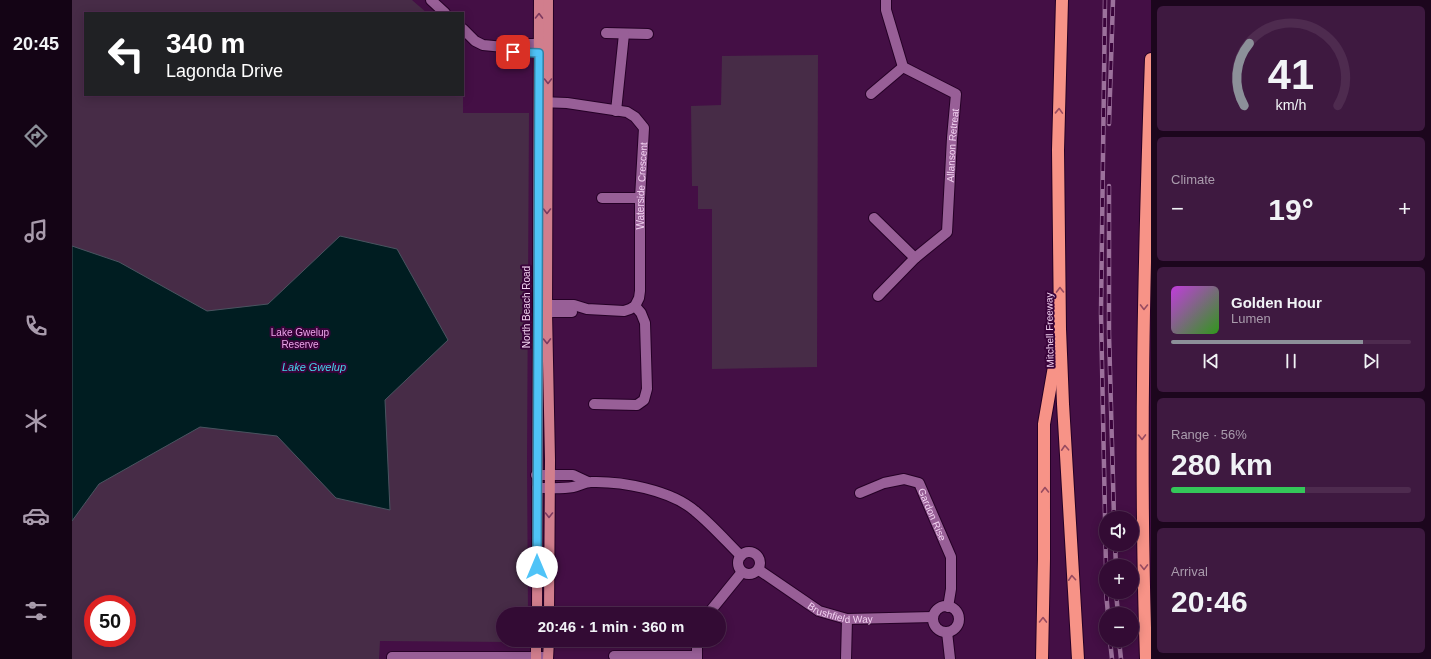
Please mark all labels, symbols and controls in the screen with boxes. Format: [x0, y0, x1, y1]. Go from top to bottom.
one-way arrow [535, 13, 543, 19]
icon: left [100, 28, 152, 80]
text: 340 m [166, 28, 245, 59]
text: 20:45 [13, 34, 59, 54]
pin [496, 35, 530, 69]
icon: arrive [502, 41, 524, 63]
text: 41 [1268, 51, 1314, 98]
text: Lagonda Drive [166, 61, 283, 81]
one-way arrow [544, 78, 552, 84]
text: km/h [1276, 97, 1307, 113]
street label: Allanson Retreat [945, 108, 961, 183]
one-way arrow [1055, 108, 1063, 114]
icon: directions [22, 122, 50, 150]
street label: Waterside Crescent [635, 142, 649, 230]
text: Climate [1171, 172, 1215, 187]
text: 19° [1268, 193, 1314, 226]
text: − [1171, 196, 1184, 221]
text: + [1398, 196, 1411, 221]
one-way arrow [543, 208, 551, 214]
icon: music [22, 217, 50, 245]
street label: North Beach Road [521, 266, 532, 348]
one-way arrow [1055, 287, 1064, 293]
street label: Mitchell Freeway [1043, 292, 1056, 368]
text: Golden Hour [1231, 294, 1322, 311]
one-way arrow [1139, 304, 1148, 310]
text: Lumen [1231, 311, 1271, 326]
icon: phone [22, 312, 50, 340]
park label: Lake Gwelup Reserve [271, 327, 330, 350]
one-way arrow [543, 338, 552, 344]
icon: previous [1200, 350, 1222, 372]
icon: pause [1280, 350, 1302, 372]
icon: next [1360, 350, 1382, 372]
water label: Lake Gwelup [282, 361, 346, 373]
icon: climate [22, 407, 50, 435]
text: Range · 56% [1171, 427, 1247, 442]
one-way arrow [1138, 434, 1146, 440]
one-way arrow [1061, 445, 1070, 451]
text: 280 km [1171, 448, 1273, 481]
street label: Gardon Rise [916, 487, 948, 543]
one-way arrow [1041, 487, 1049, 493]
icon: car [22, 502, 50, 530]
map controls [1099, 511, 1139, 647]
button: sound [1099, 511, 1139, 551]
one-way arrow [545, 512, 553, 518]
position arrow [516, 546, 558, 588]
button: + [1099, 559, 1139, 599]
one-way arrow [1140, 564, 1148, 570]
text: Arrival [1171, 564, 1208, 579]
one-way arrow [1068, 575, 1077, 581]
text: 20:46 [1171, 585, 1248, 618]
speed limit sign: 50 [84, 595, 136, 647]
icon: filters [22, 597, 50, 625]
street label: Brushfield Way [806, 600, 873, 625]
button: − [1099, 607, 1139, 647]
one-way arrow [1039, 617, 1047, 623]
text: 20:46 · 1 min · 360 m [538, 618, 684, 635]

